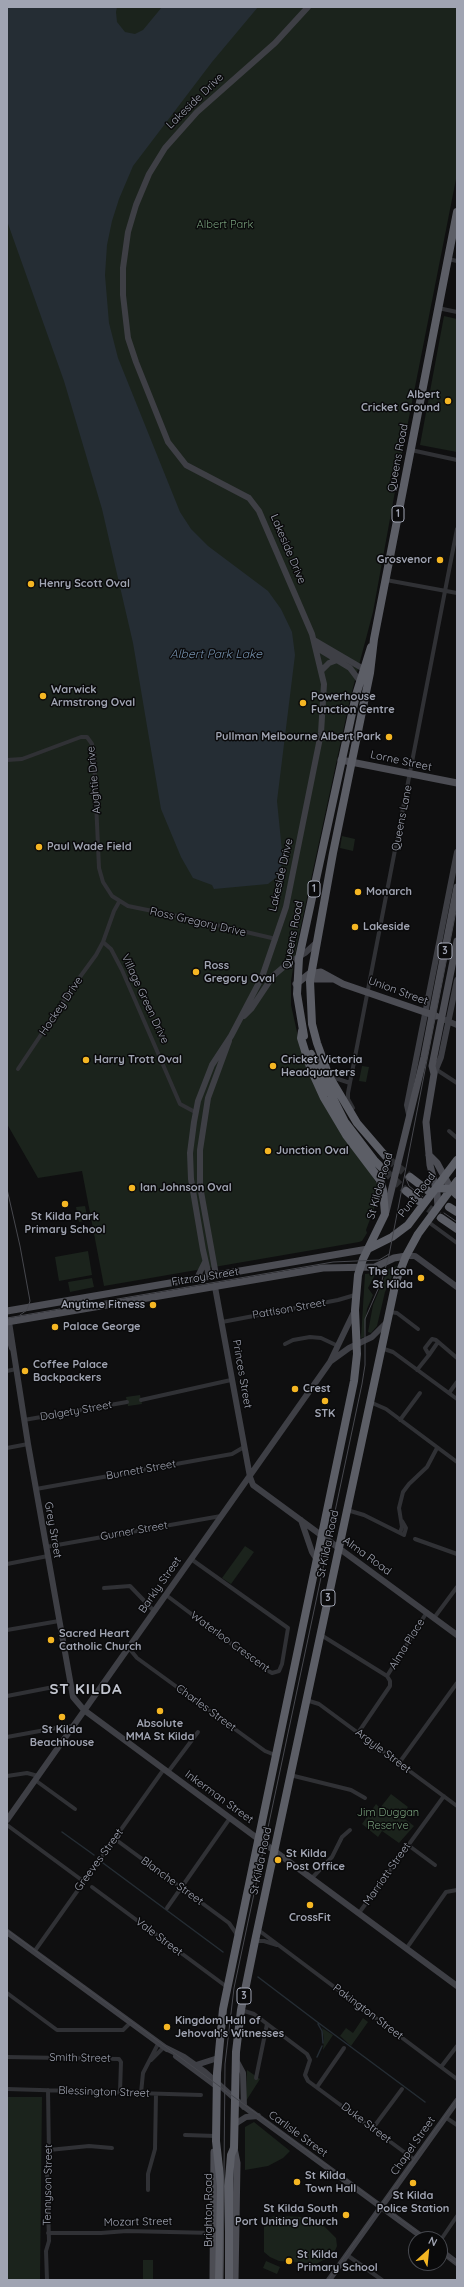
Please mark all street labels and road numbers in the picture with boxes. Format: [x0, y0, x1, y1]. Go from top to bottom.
street label: Lakeside Drive [164, 70, 226, 132]
street label: Queens Road [385, 423, 411, 493]
road number: 1 [392, 506, 404, 522]
street label: Lakeside Drive [267, 512, 309, 586]
street label: Aughtie Drive [84, 746, 104, 814]
street label: Lorne Street [369, 748, 433, 774]
street label: Queens Lane [389, 784, 415, 852]
street label: Lakeside Drive [266, 837, 296, 913]
road number: 1 [308, 881, 320, 897]
street label: Queens Road [280, 900, 306, 970]
street label: Ross Gregory Drive [149, 905, 247, 939]
road number: 3 [438, 943, 452, 959]
street label: Village Green Drive [118, 952, 172, 1046]
street label: Hockey Drive [37, 974, 85, 1038]
street label: Union Street [366, 974, 430, 1008]
street label: St Kilda Road [364, 1151, 396, 1221]
street label: Punt Road [395, 1170, 439, 1220]
street label: Fitzroy Street [171, 1265, 239, 1289]
street label: Pattison Street [251, 1296, 327, 1322]
street label: Princes Street [229, 1339, 255, 1409]
street label: Dalgety Street [39, 1398, 113, 1424]
street label: Burnett Street [105, 1457, 177, 1483]
street label: Grey Street [42, 1501, 64, 1559]
street label: St Kilda Road [314, 1509, 342, 1579]
street label: Gurner Street [99, 1519, 169, 1543]
street label: Alma Road [340, 1534, 394, 1578]
street label: Barkly Street [136, 1554, 184, 1616]
road number: 3 [321, 1590, 335, 1606]
street label: Waterloo Crescent [188, 1609, 272, 1675]
street label: Alma Place [386, 1616, 428, 1672]
street label: Charles Street [173, 1682, 239, 1734]
street label: Argyle Street [353, 1726, 413, 1776]
street label: Inkerman Street [182, 1768, 256, 1826]
street label: Greeves Street [72, 1826, 126, 1894]
street label: St Kilda Road [247, 1826, 275, 1896]
street label: Marriott Street [360, 1840, 414, 1908]
street label: Blanche Street [138, 1854, 206, 1908]
street label: Vale Street [133, 1915, 185, 1959]
street label: Pakington Street [330, 1981, 406, 2043]
road number: 3 [237, 1988, 251, 2004]
street label: Smith Street [49, 2051, 111, 2065]
street label: Blessington Street [58, 2084, 150, 2100]
street label: Duke Street [338, 2100, 394, 2146]
street label: Carlisle Street [266, 2108, 330, 2160]
street label: Chapel Street [388, 2114, 438, 2178]
street label: Tennyson Street [41, 2144, 55, 2226]
street label: Brighton Road [202, 2173, 216, 2247]
street label: Mozart Street [104, 2215, 172, 2229]

